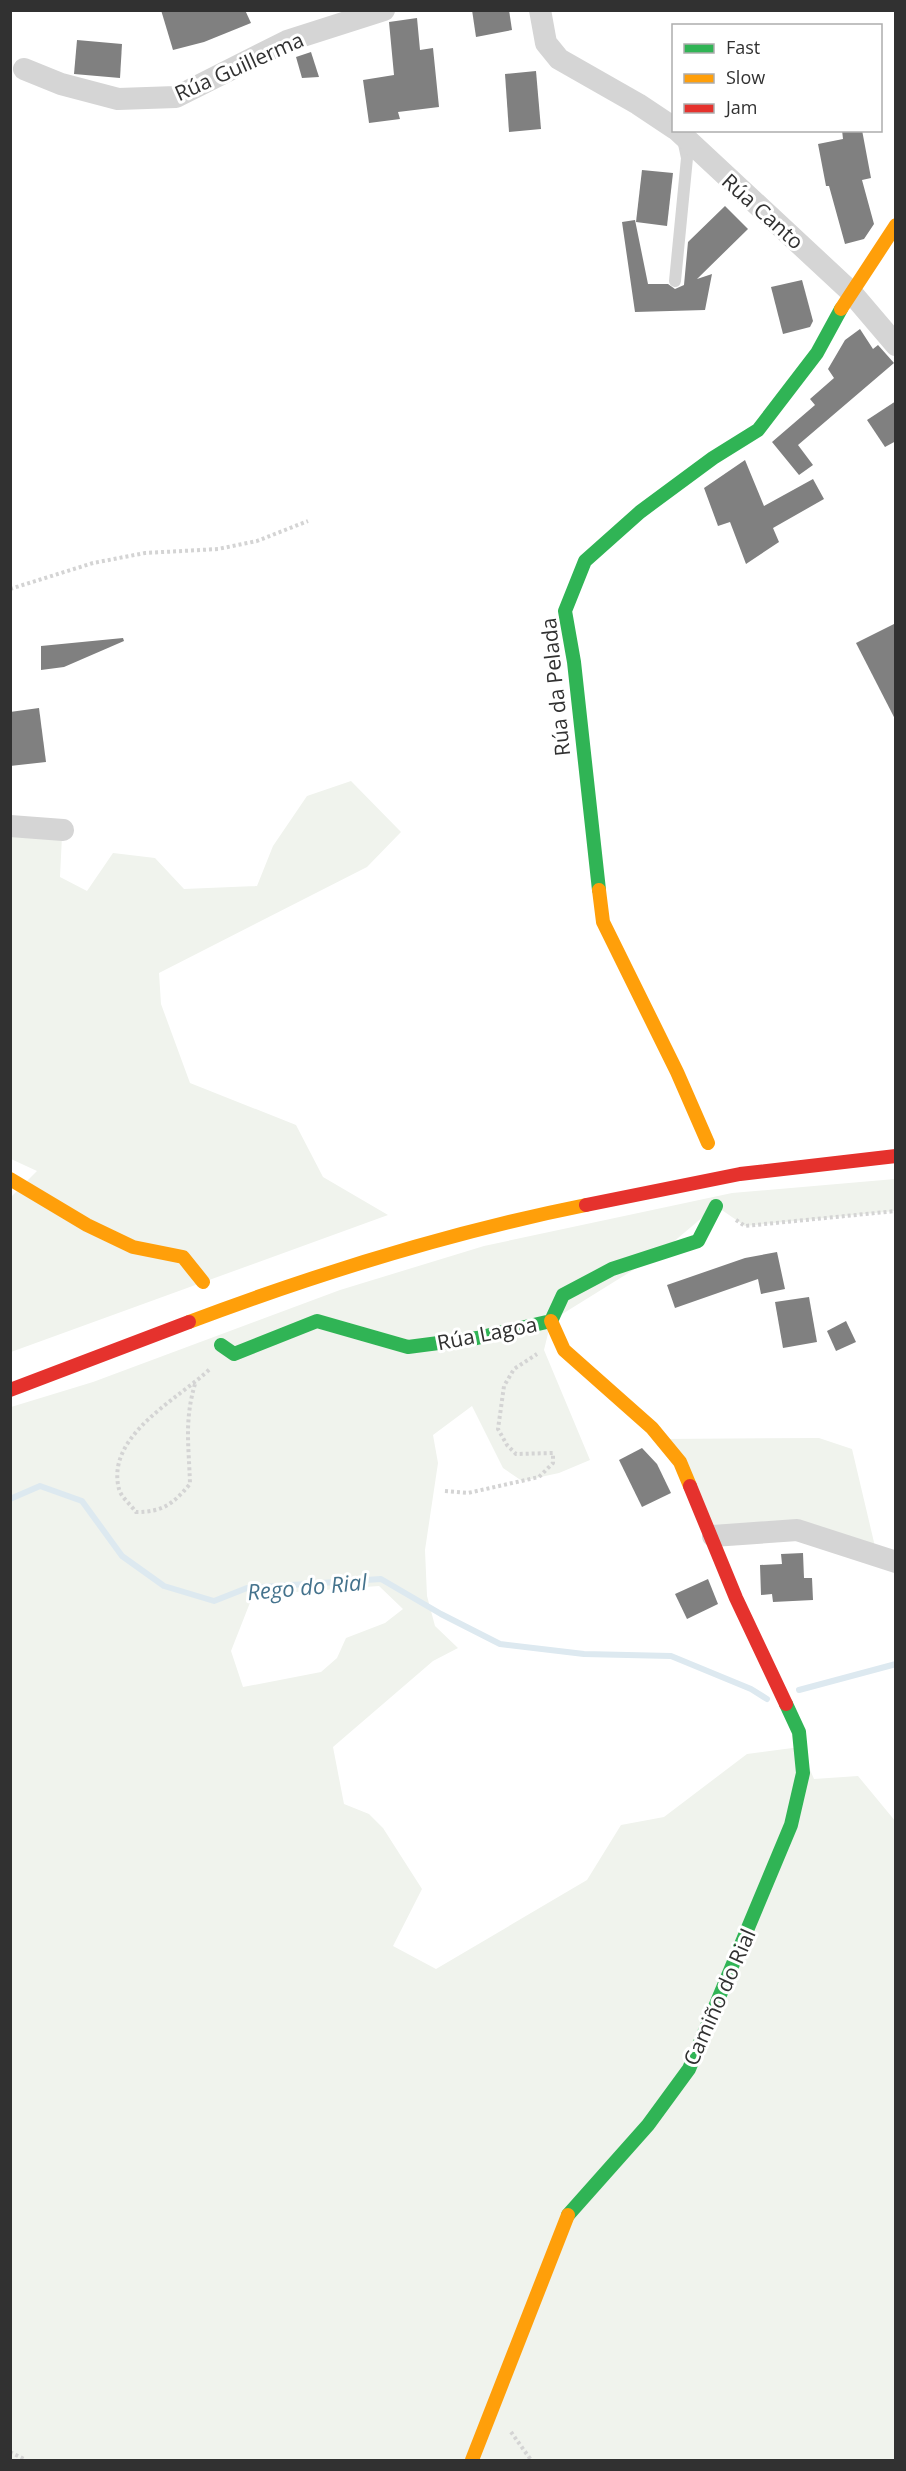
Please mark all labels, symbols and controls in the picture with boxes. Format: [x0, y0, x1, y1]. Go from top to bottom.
legend [672, 24, 882, 132]
street label: Rúa Guillerma [170, 25, 308, 107]
text: Fast [726, 35, 760, 59]
text: Slow [726, 65, 765, 89]
text: Jam [724, 95, 758, 119]
street label: Rúa Canto [716, 167, 810, 255]
street label: Rúa da Pelada [534, 616, 576, 758]
street label: Rúa Lagoa [435, 1310, 539, 1356]
water label: Rego do Rial [246, 1566, 369, 1606]
street label: Camiño do Rial [676, 1924, 762, 2070]

